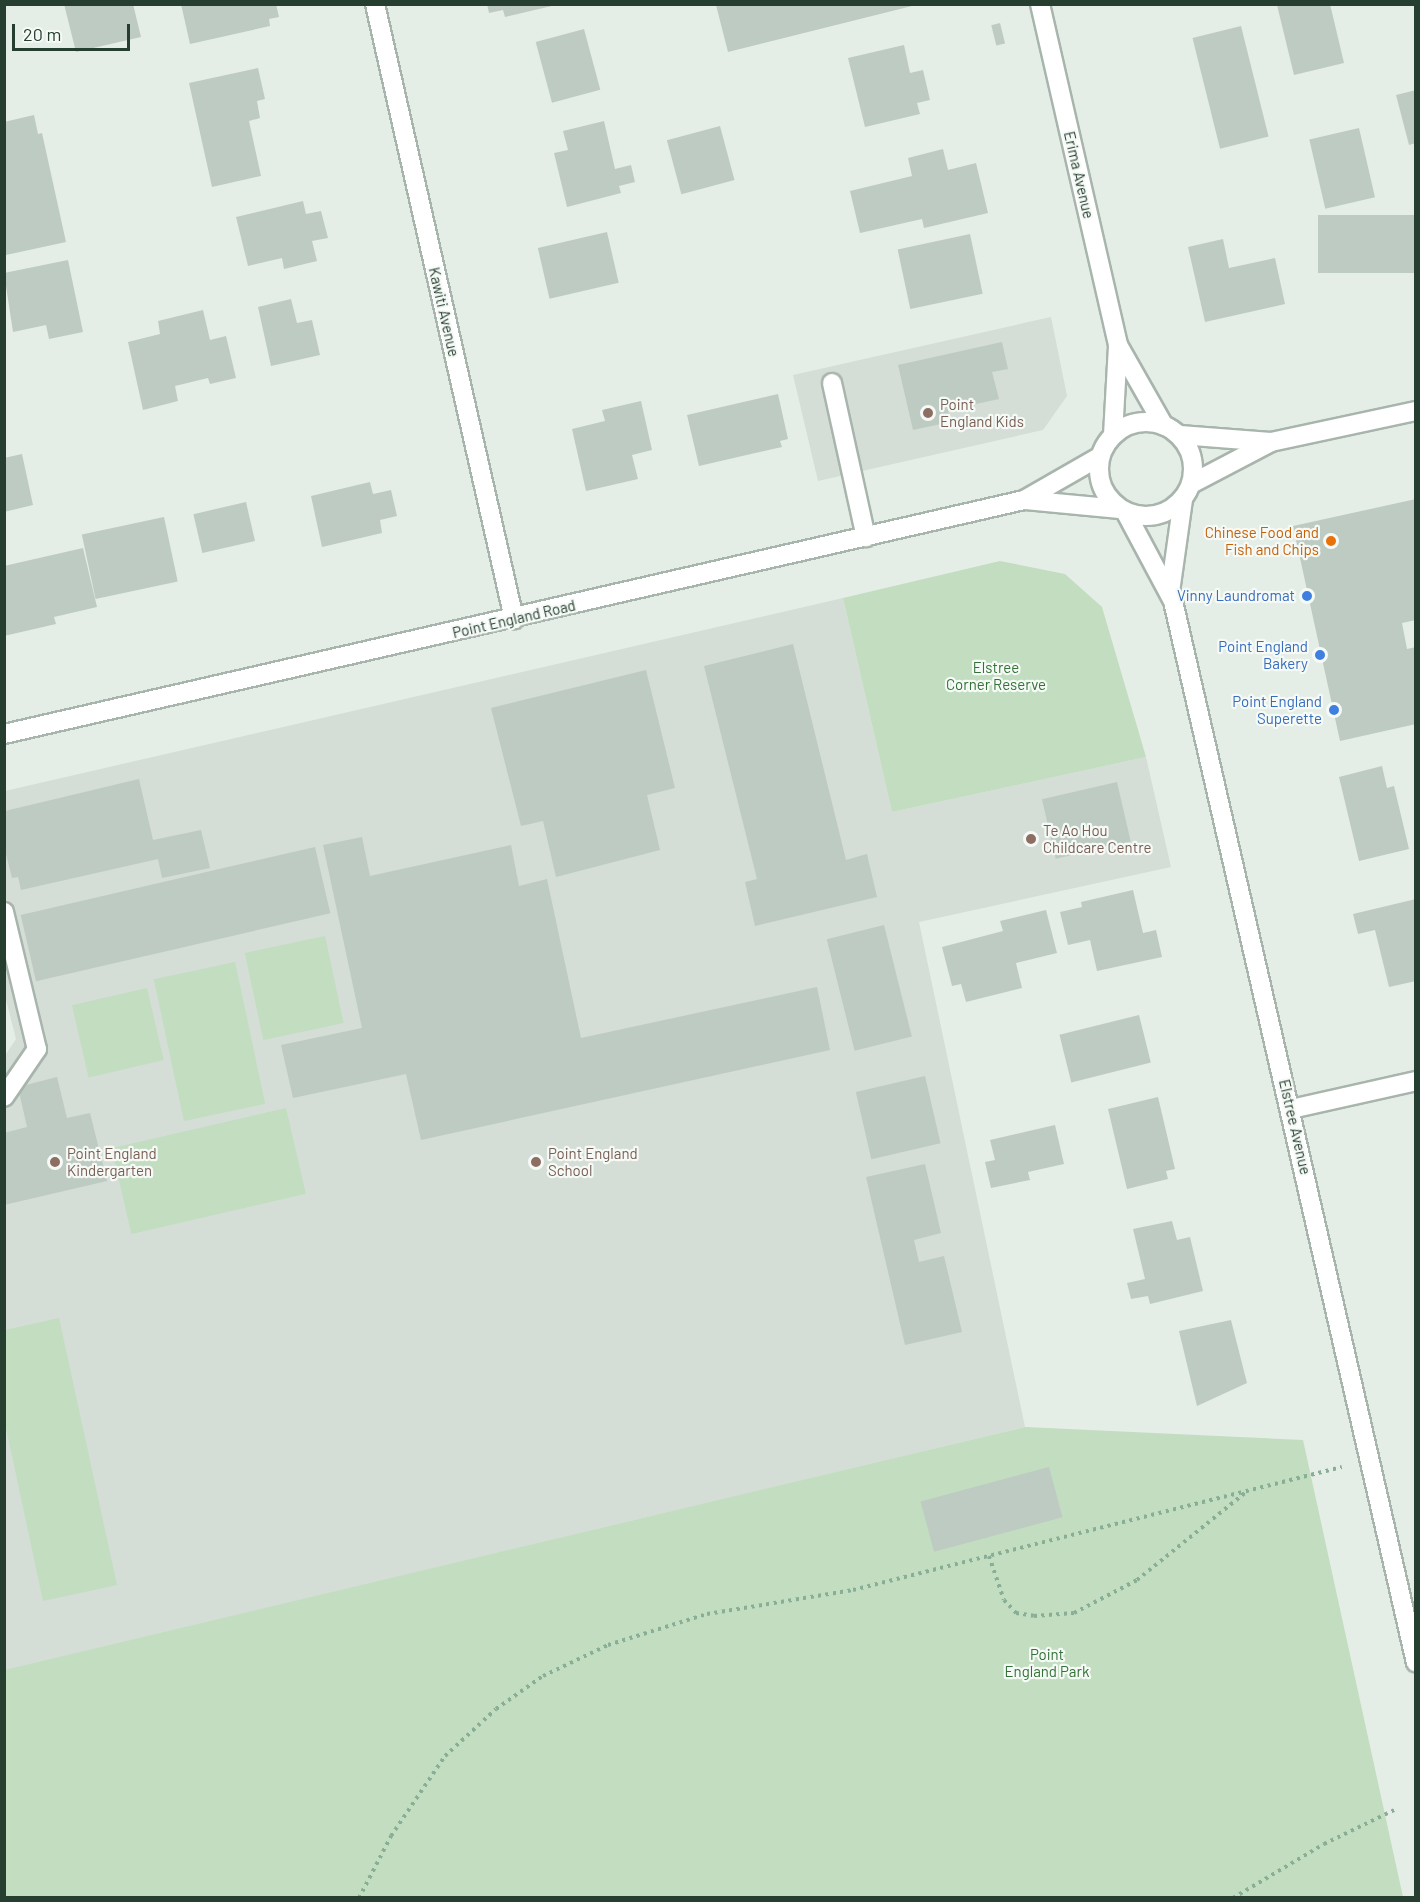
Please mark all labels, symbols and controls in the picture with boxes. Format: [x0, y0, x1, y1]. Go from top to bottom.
scale bar [15, 12, 134, 50]
text: 20 m [23, 23, 61, 45]
street label: Erima Avenue [1060, 130, 1098, 220]
street label: Kawiti Avenue [425, 265, 463, 359]
place label: Point England Kids [940, 395, 1024, 430]
marker: Point England Kids [921, 406, 935, 420]
place label: Chinese Food and Fish and Chips [1205, 523, 1319, 558]
marker: Chinese Food and Fish and Chips [1324, 534, 1338, 548]
place label: Vinny Laundromat [1177, 587, 1295, 605]
marker: Vinny Laundromat [1300, 589, 1314, 603]
street label: Point England Road [451, 596, 577, 642]
place label: Point England Bakery [1218, 637, 1308, 672]
marker: Point England Bakery [1313, 648, 1327, 662]
park label: Elstree Corner Reserve [946, 658, 1046, 693]
place label: Point England Superette [1232, 692, 1322, 727]
marker: Point England Superette [1327, 703, 1341, 717]
place label: Te Ao Hou Childcare Centre [1043, 821, 1152, 856]
marker: Te Ao Hou Childcare Centre [1024, 832, 1038, 846]
street label: Elstree Avenue [1275, 1078, 1315, 1176]
place label: Point England Kindergarten [67, 1144, 157, 1179]
place label: Point England School [548, 1144, 638, 1179]
marker: Point England Kindergarten [48, 1155, 62, 1169]
marker: Point England School [529, 1155, 543, 1169]
park label: Point England Park [1005, 1645, 1089, 1680]

